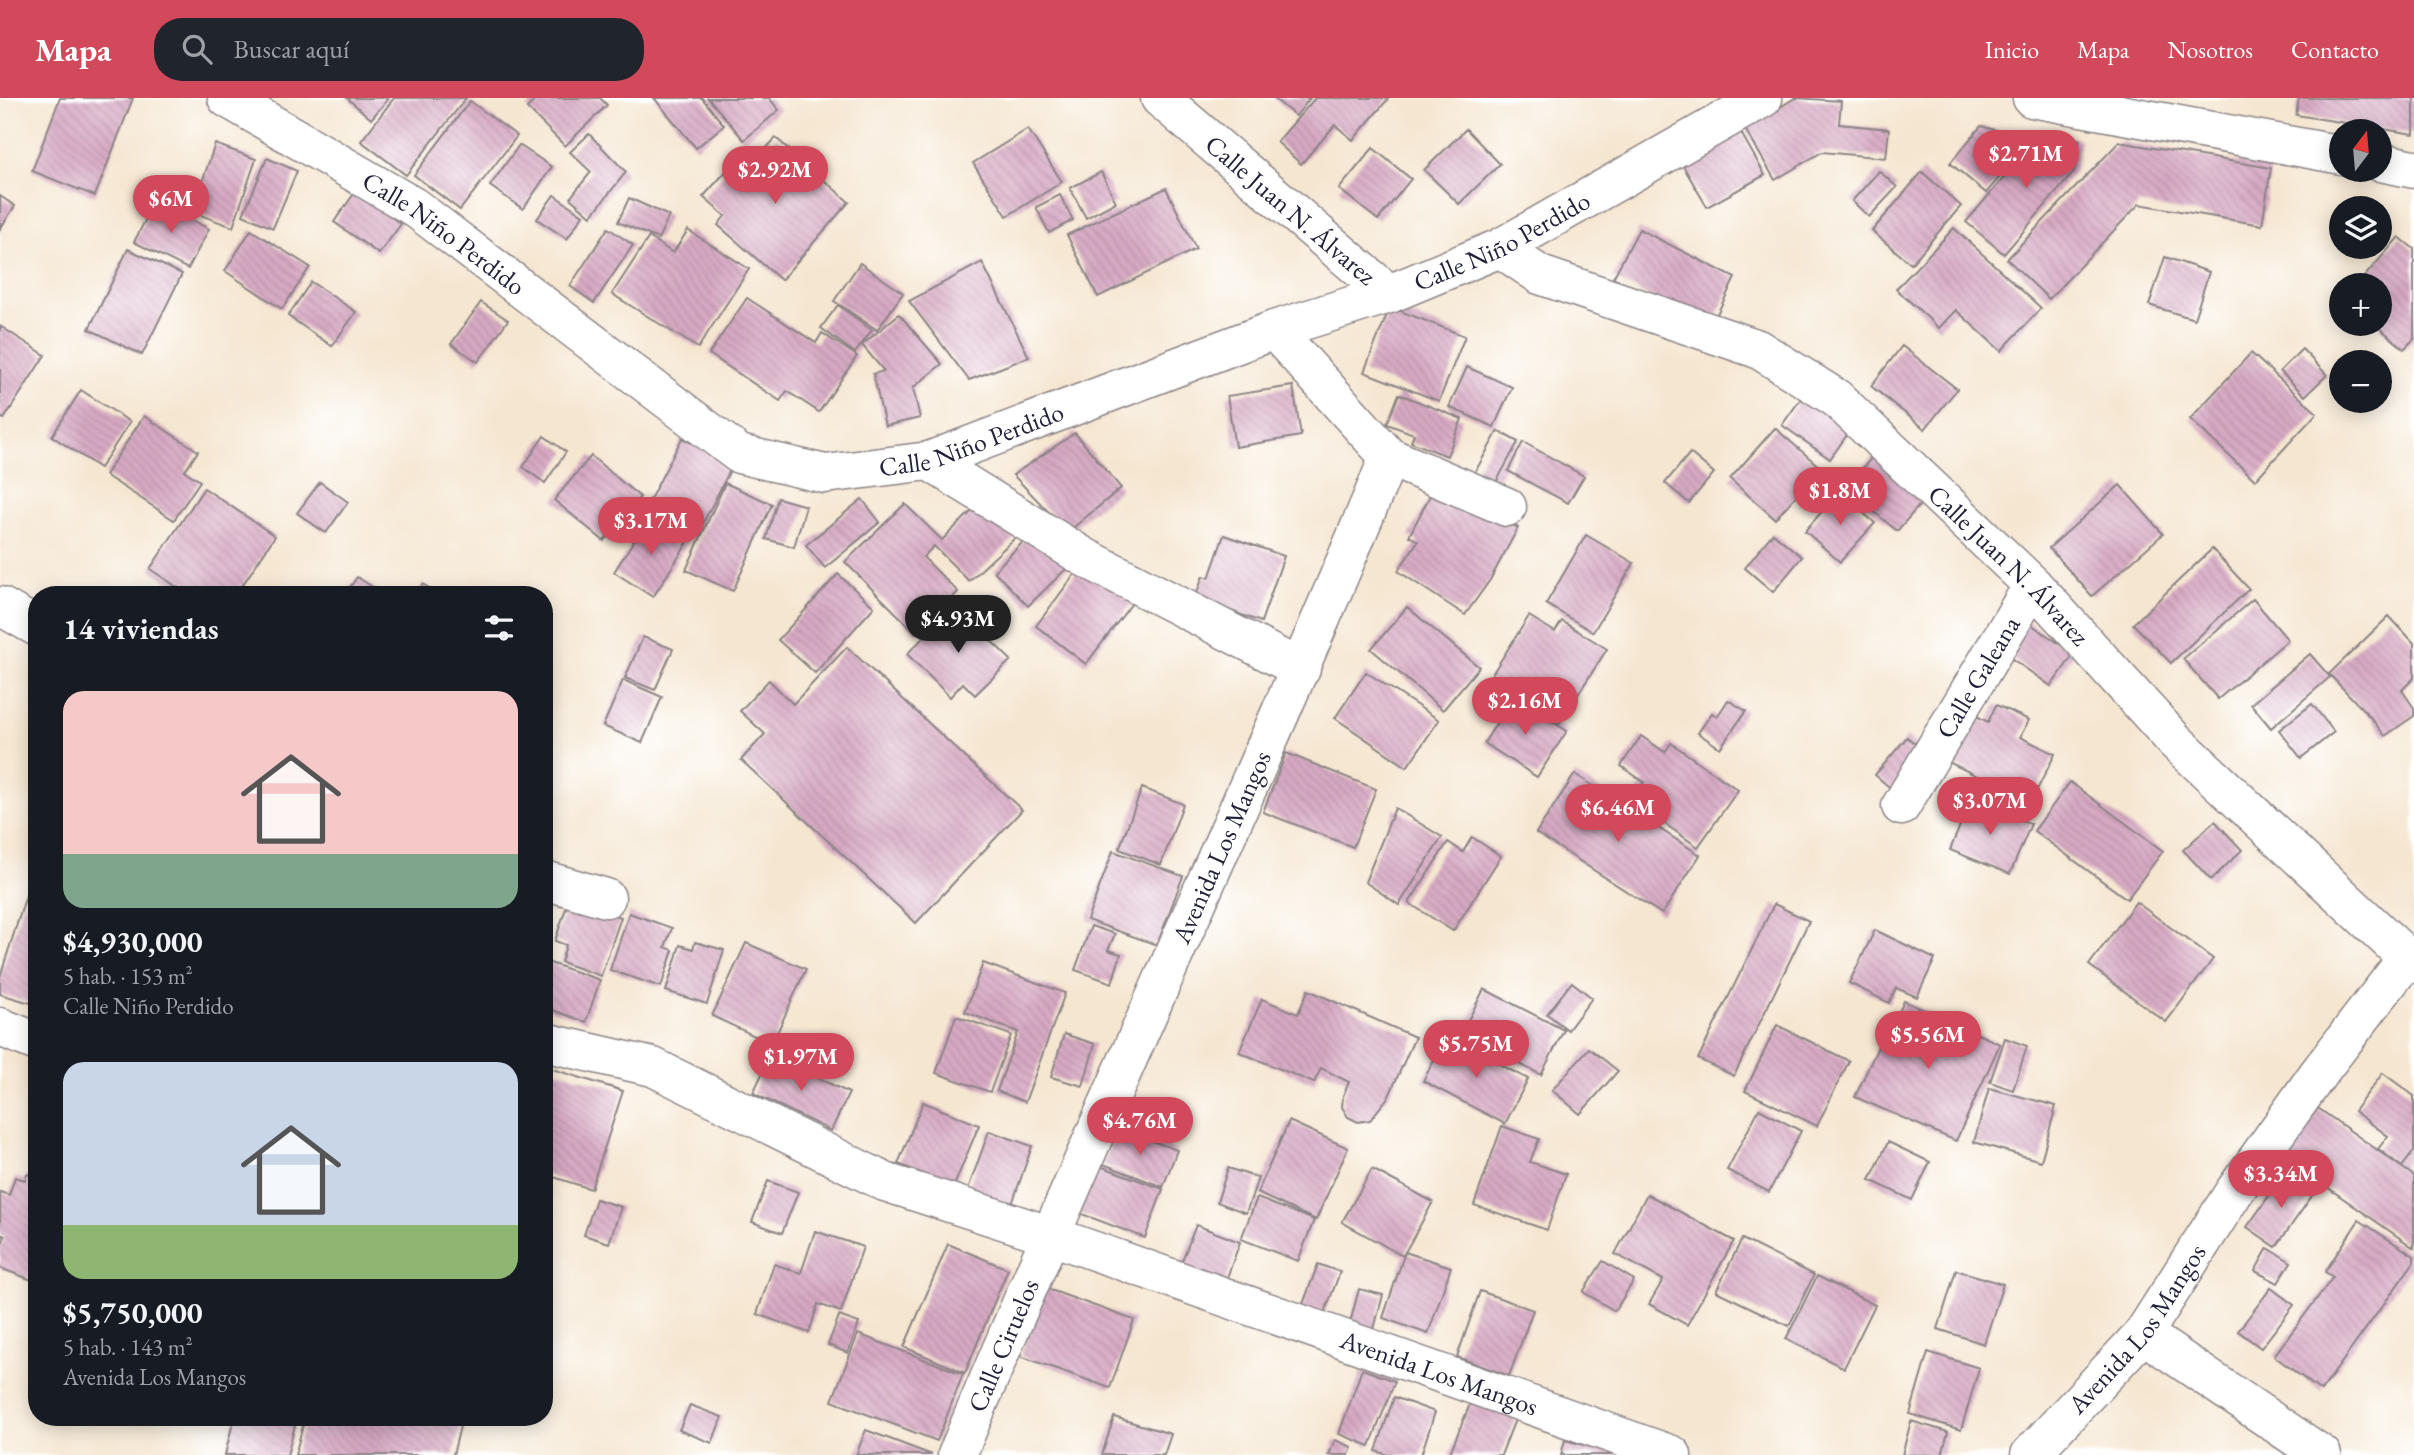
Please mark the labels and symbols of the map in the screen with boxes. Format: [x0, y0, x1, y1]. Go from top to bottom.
north arrow [2329, 119, 2392, 182]
street label: Calle Juan N. Álvarez [1198, 127, 1383, 293]
pin: $2.71M [1969, 130, 2083, 190]
pin: $2.92M [718, 146, 832, 206]
street label: Calle Niño Perdido [356, 164, 533, 303]
pin: $6M [137, 176, 205, 235]
street label: Calle Niño Perdido [1409, 183, 1596, 299]
street label: Calle Niño Perdido [877, 394, 1068, 484]
pin: $1.8M [1791, 468, 1889, 527]
street label: Calle Juan N. Álvarez [1921, 477, 2097, 653]
pin: $3.17M [594, 498, 708, 557]
pin: $4.93M [901, 596, 1015, 655]
street label: Calle Galeana [1928, 609, 2028, 745]
pin: $2.16M [1468, 678, 1582, 737]
street label: Avenida Los Mangos [1164, 745, 1279, 950]
pin: $3.07M [1933, 778, 2047, 837]
pin: $6.46M [1561, 784, 1675, 844]
pin: $5.56M [1871, 1012, 1985, 1071]
pin: $5.75M [1419, 1020, 1533, 1080]
pin: $1.97M [744, 1034, 858, 1093]
pin: $4.76M [1083, 1098, 1197, 1157]
pin: $3.34M [2224, 1150, 2338, 1210]
street label: Avenida Los Mangos [2059, 1237, 2213, 1422]
street label: Calle Ciruelos [960, 1274, 1047, 1417]
street label: Avenida Los Mangos [1335, 1322, 1543, 1423]

